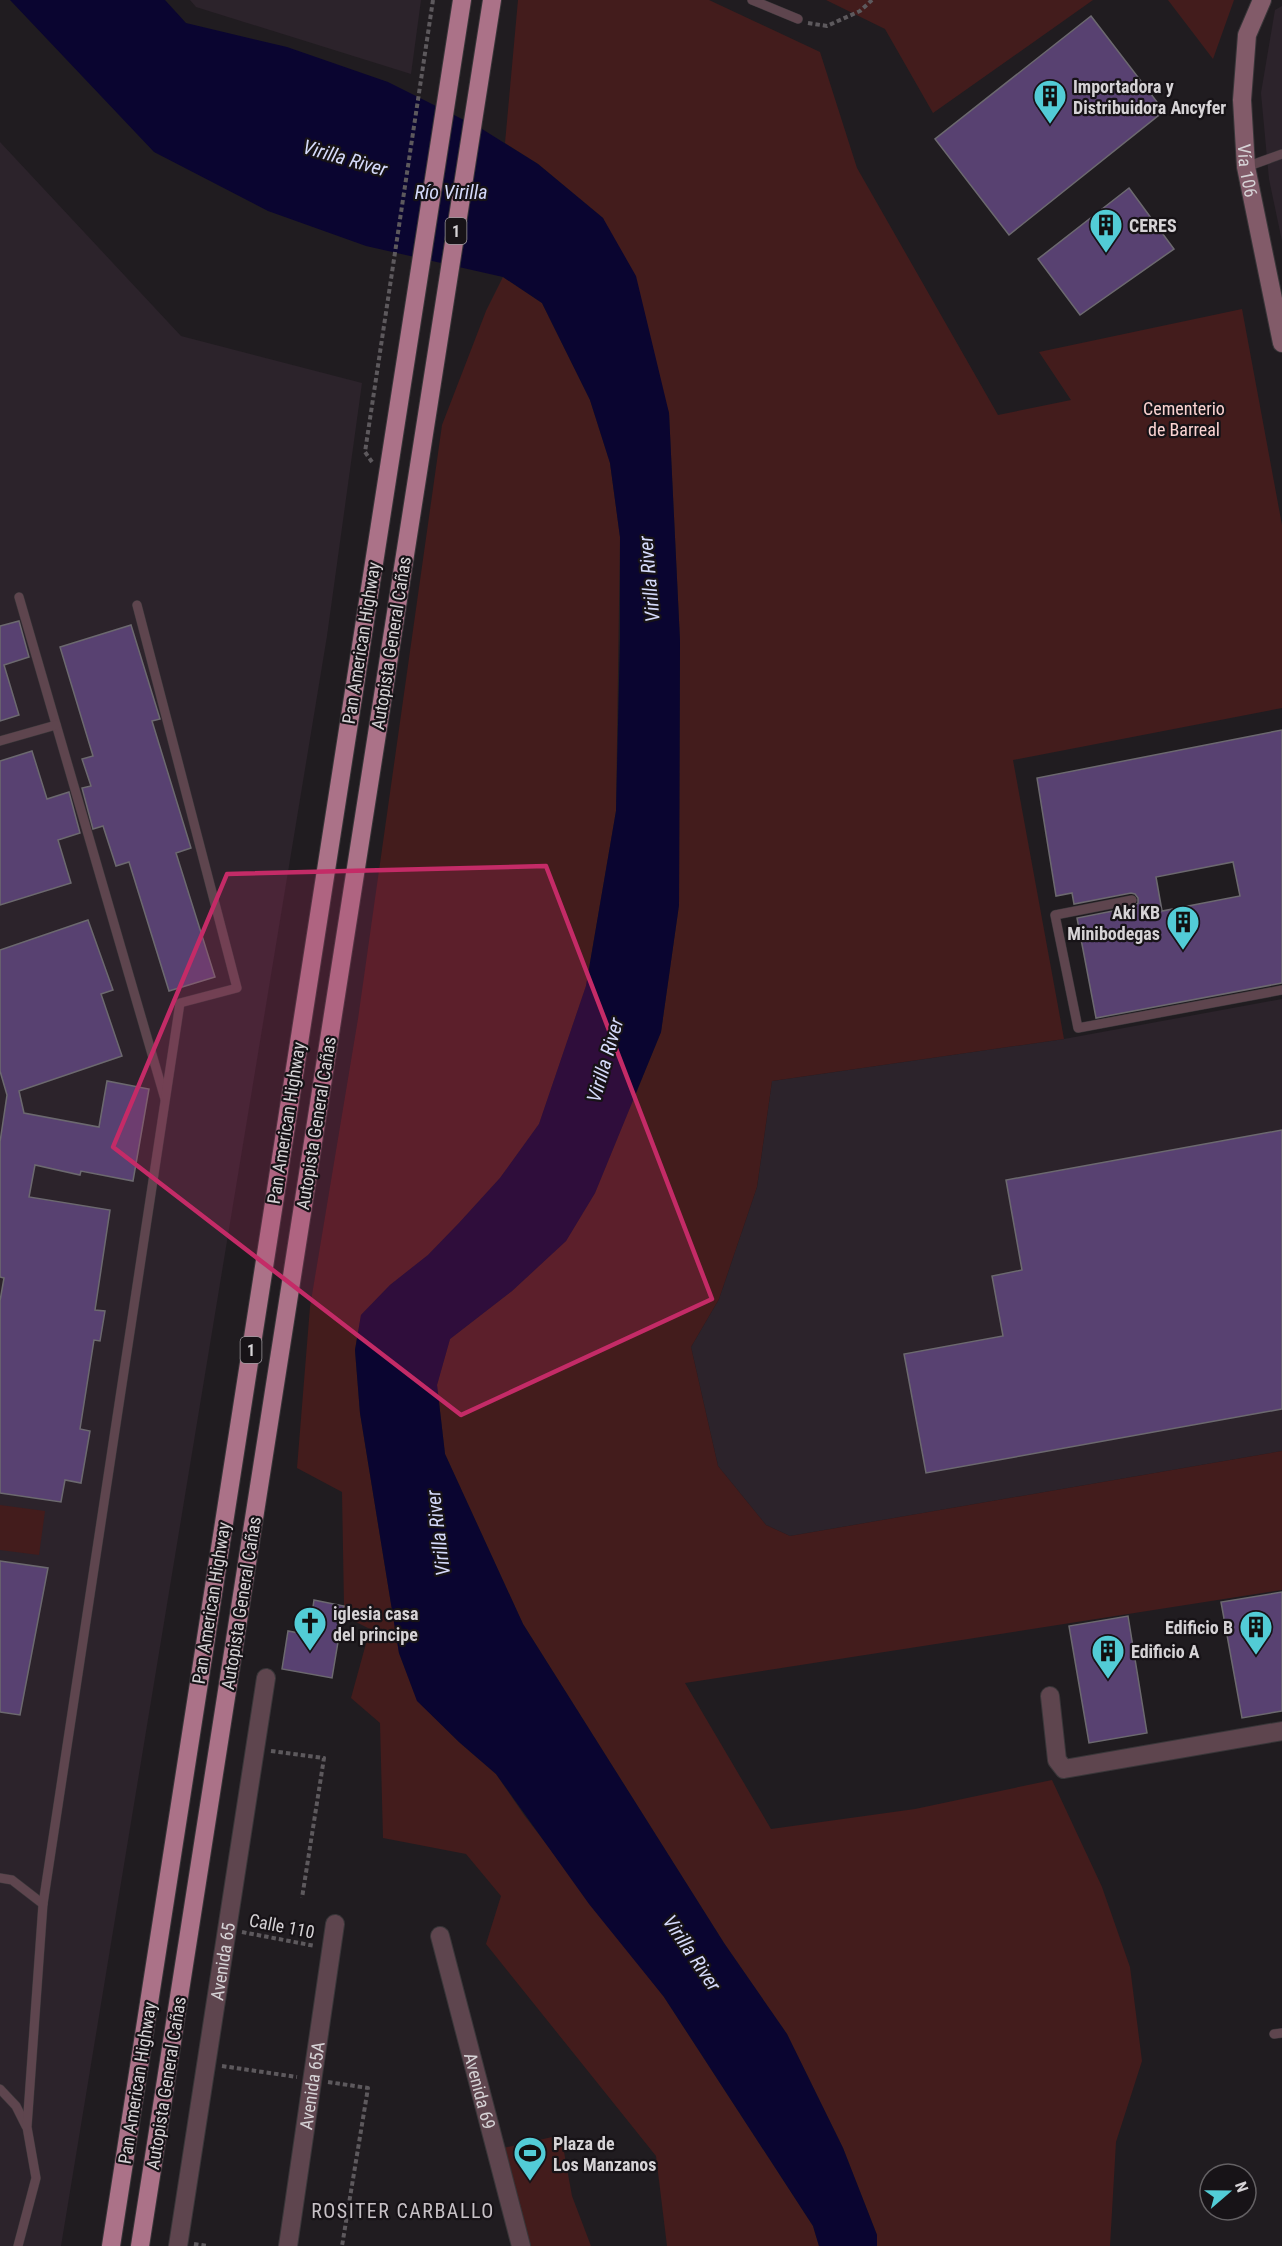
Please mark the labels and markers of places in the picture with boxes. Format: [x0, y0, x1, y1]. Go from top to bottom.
place label: Importadora y Distribuidora Ancyfer [1073, 76, 1226, 118]
building icon: Importadora y Distribuidora Ancyfer [1032, 78, 1068, 125]
building icon: CERES [1088, 207, 1124, 254]
place label: CERES [1129, 215, 1177, 236]
place label: Aki KB Minibodegas [1067, 902, 1160, 944]
building icon: Aki KB Minibodegas [1165, 904, 1201, 951]
place label: iglesia casa del principe [333, 1603, 419, 1645]
church icon: iglesia casa del principe [292, 1605, 328, 1652]
building icon: Edificio B [1238, 1609, 1274, 1656]
place label: Edificio B [1165, 1617, 1233, 1638]
building icon: Edificio A [1090, 1633, 1126, 1680]
place label: Edificio A [1131, 1641, 1200, 1662]
place label: Plaza de Los Manzanos [553, 2133, 657, 2175]
sports icon: Plaza de Los Manzanos [512, 2135, 548, 2182]

